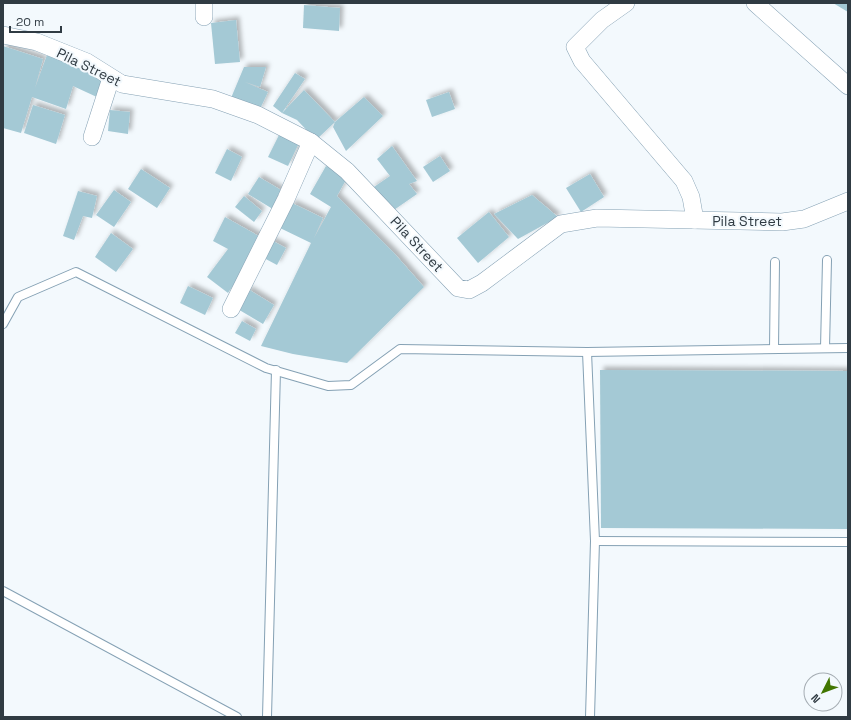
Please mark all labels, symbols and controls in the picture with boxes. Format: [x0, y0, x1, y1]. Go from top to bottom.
scale bar [10, 8, 61, 34]
text: 20 m [16, 14, 44, 30]
street label: Pila Street [54, 44, 124, 90]
street label: Pila Street [387, 212, 447, 276]
street label: Pila Street [712, 212, 782, 230]
north arrow [803, 672, 843, 712]
text: N [808, 691, 823, 706]

